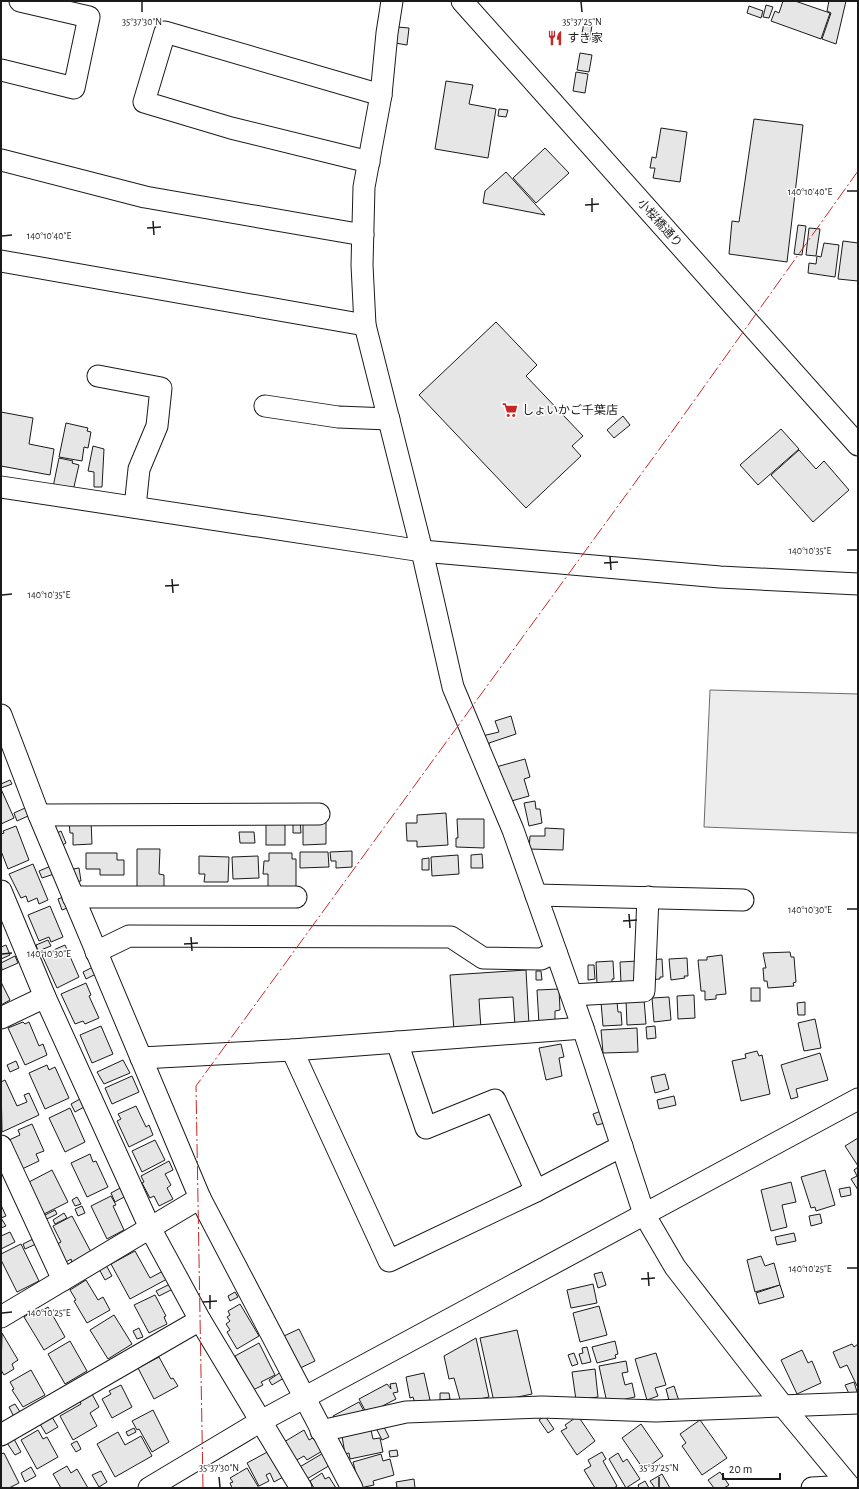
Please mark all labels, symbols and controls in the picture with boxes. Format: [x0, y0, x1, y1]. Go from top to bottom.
text: 35°37'30"N [122, 17, 162, 27]
text: 35°37'25"N [562, 17, 602, 27]
restaurant icon: すき家 [546, 29, 564, 47]
place label: すき家 [567, 31, 603, 44]
text: 140°10'40"E [788, 187, 832, 197]
street label: 小桜橋通り [635, 196, 685, 249]
text: 140°10'40"E [27, 231, 71, 241]
supermarket icon: しょいかご千葉店 [501, 401, 519, 419]
place label: しょいかご千葉店 [522, 403, 618, 416]
text: 140°10'35"E [789, 546, 832, 556]
text: 140°10'35"E [28, 590, 71, 600]
text: 140°10'30"E [788, 905, 832, 915]
text: 140°10'30"E [27, 949, 71, 959]
text: 140°10'25"E [788, 1264, 832, 1274]
text: 140°10'25"E [27, 1308, 71, 1318]
scale bar [723, 1455, 780, 1481]
text: 35°37'30"N [199, 1463, 239, 1473]
text: 35°37'25"N [639, 1463, 679, 1473]
text: 20 m [729, 1463, 752, 1475]

